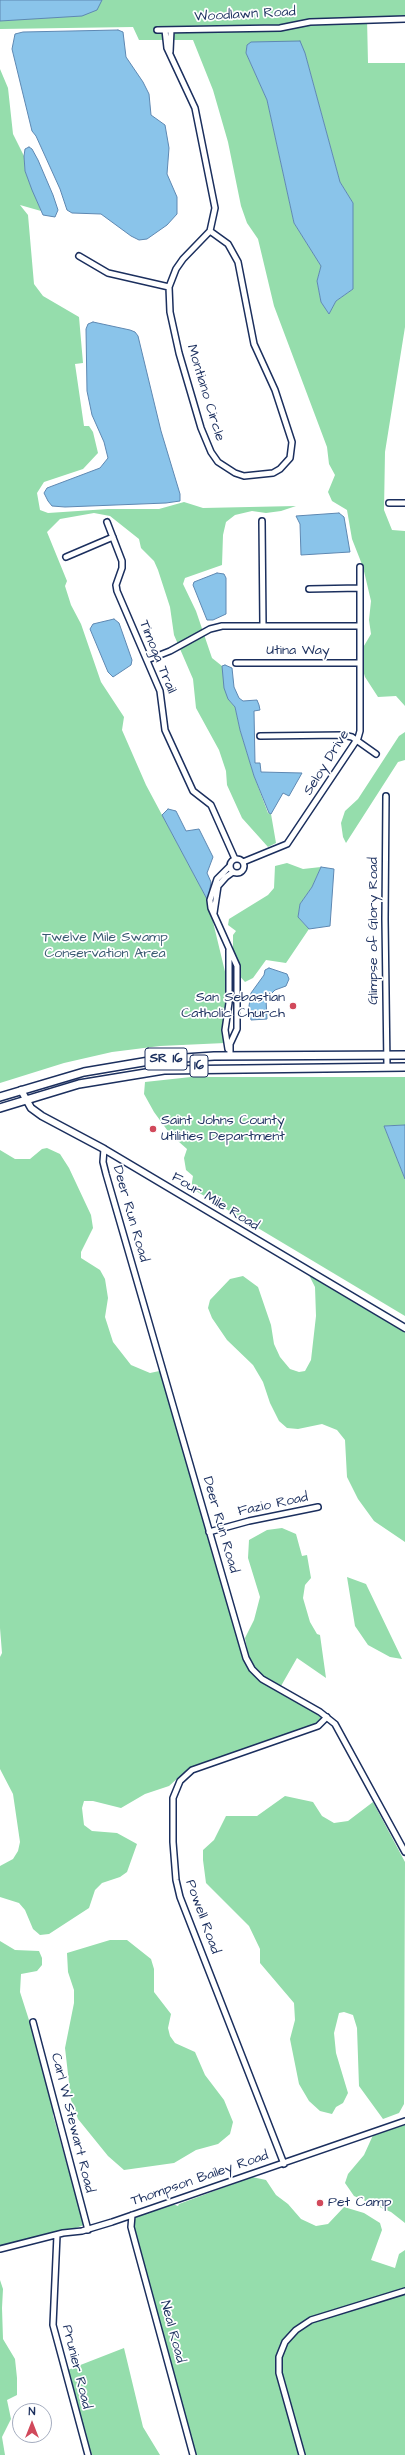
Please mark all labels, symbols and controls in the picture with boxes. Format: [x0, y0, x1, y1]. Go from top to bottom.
street label: Woodlawn Road [194, 4, 296, 26]
street label: Montiano Circle [182, 343, 228, 443]
street label: Timoga Trail [135, 618, 179, 696]
street label: Utina Way [266, 643, 330, 659]
street label: Seloy Drive [300, 727, 354, 799]
street label: Glimpse of Glory Road [366, 857, 382, 1005]
park label: Twelve Mile Swamp Conservation Area [42, 930, 168, 962]
place label: San Sebastian Catholic Church [181, 990, 285, 1022]
marker: San Sebastian Catholic Church [288, 1001, 298, 1011]
road number: SR 16 [145, 1048, 187, 1070]
road number: 16 [190, 1055, 208, 1077]
place label: Saint Johns County Utilities Department [161, 1113, 285, 1146]
marker: Saint Johns County Utilities Department [148, 1124, 158, 1134]
street label: Deer Run Road [108, 1164, 152, 1264]
street label: Four Mile Road [168, 1169, 262, 1235]
street label: Deer Run Road [198, 1475, 242, 1575]
street label: Fazio Road [236, 1489, 310, 1521]
street label: Powell Road [181, 1878, 223, 1956]
street label: Carl W Stewart Road [47, 2052, 97, 2194]
street label: Thompson Bailey Road [129, 2148, 271, 2210]
place label: Pet Camp [328, 2195, 391, 2211]
marker: Pet Camp [315, 2198, 325, 2208]
street label: Neal Road [156, 2299, 188, 2365]
street label: Prunier Road [57, 2323, 95, 2411]
north arrow [12, 2403, 52, 2443]
text: N [29, 2404, 35, 2419]

